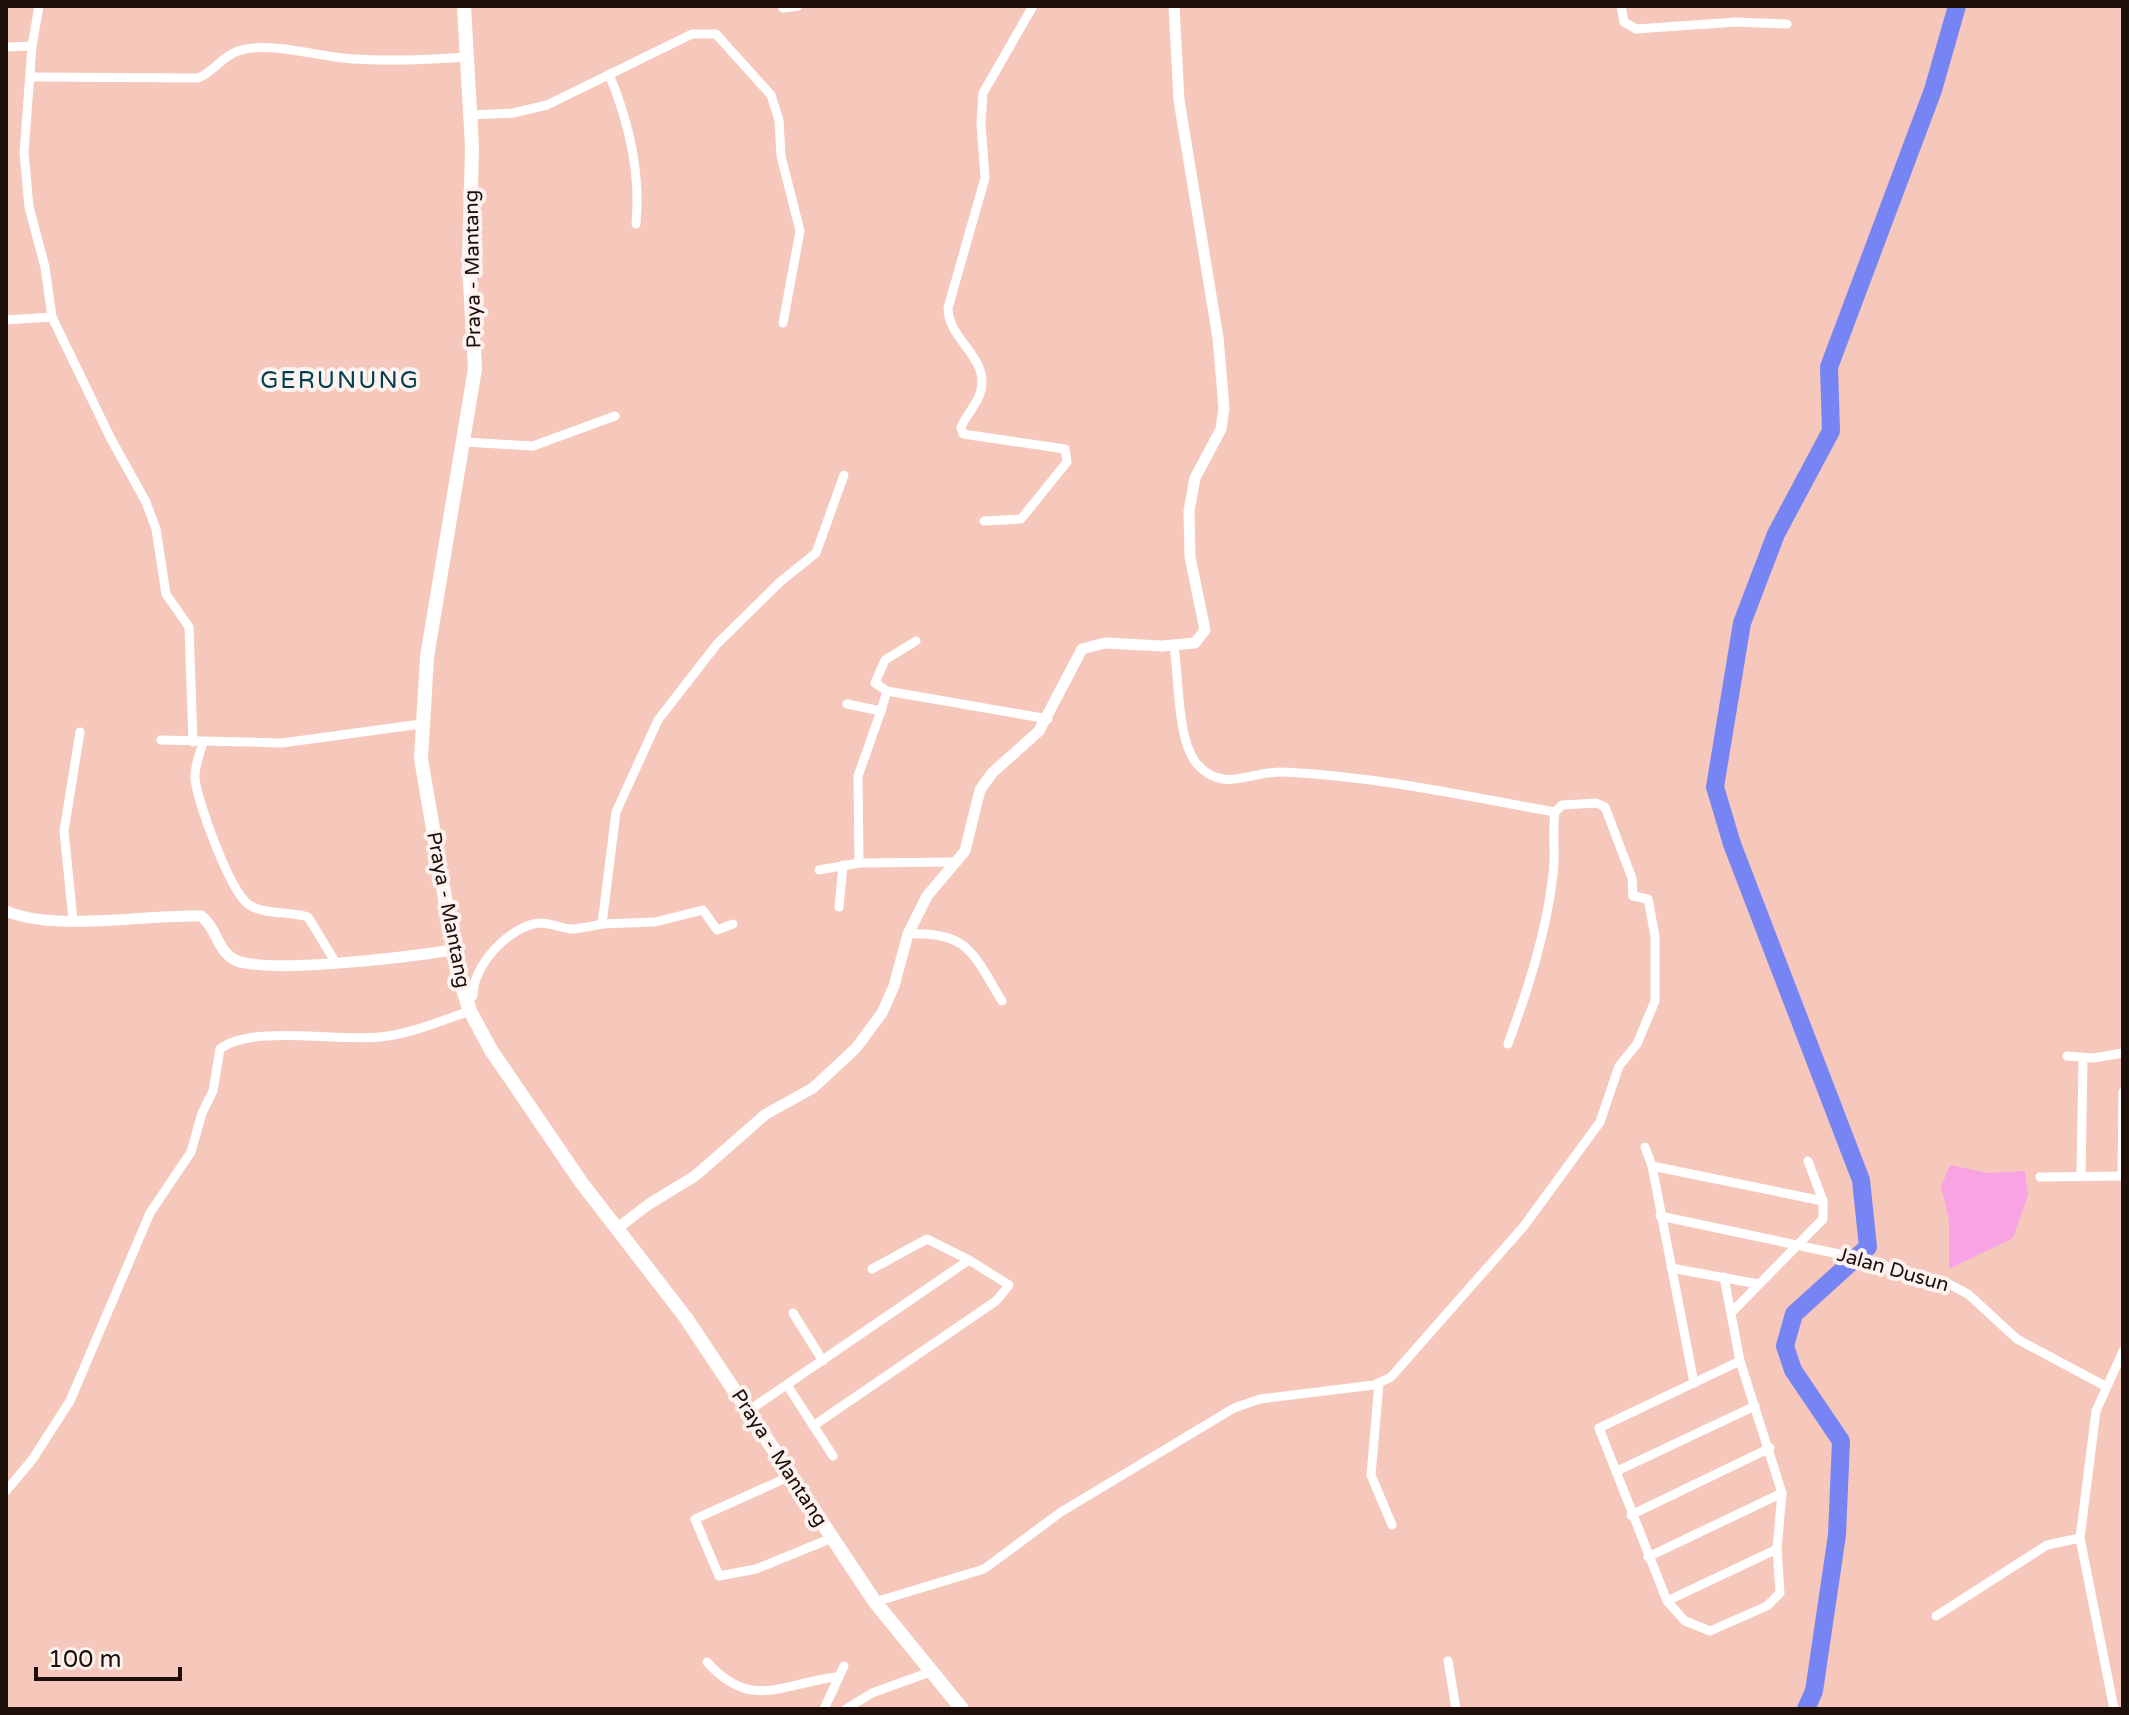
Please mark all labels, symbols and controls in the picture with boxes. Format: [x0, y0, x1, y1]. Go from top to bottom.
street label: Praya - Mantang [460, 189, 486, 349]
district label: GERUNUNG [260, 366, 420, 395]
street label: Praya - Mantang [421, 830, 475, 990]
street label: Jalan Dusun [1834, 1243, 1952, 1297]
street label: Praya - Mantang [726, 1385, 832, 1531]
scale bar [36, 1631, 180, 1681]
text: 100 m [48, 1645, 122, 1674]

